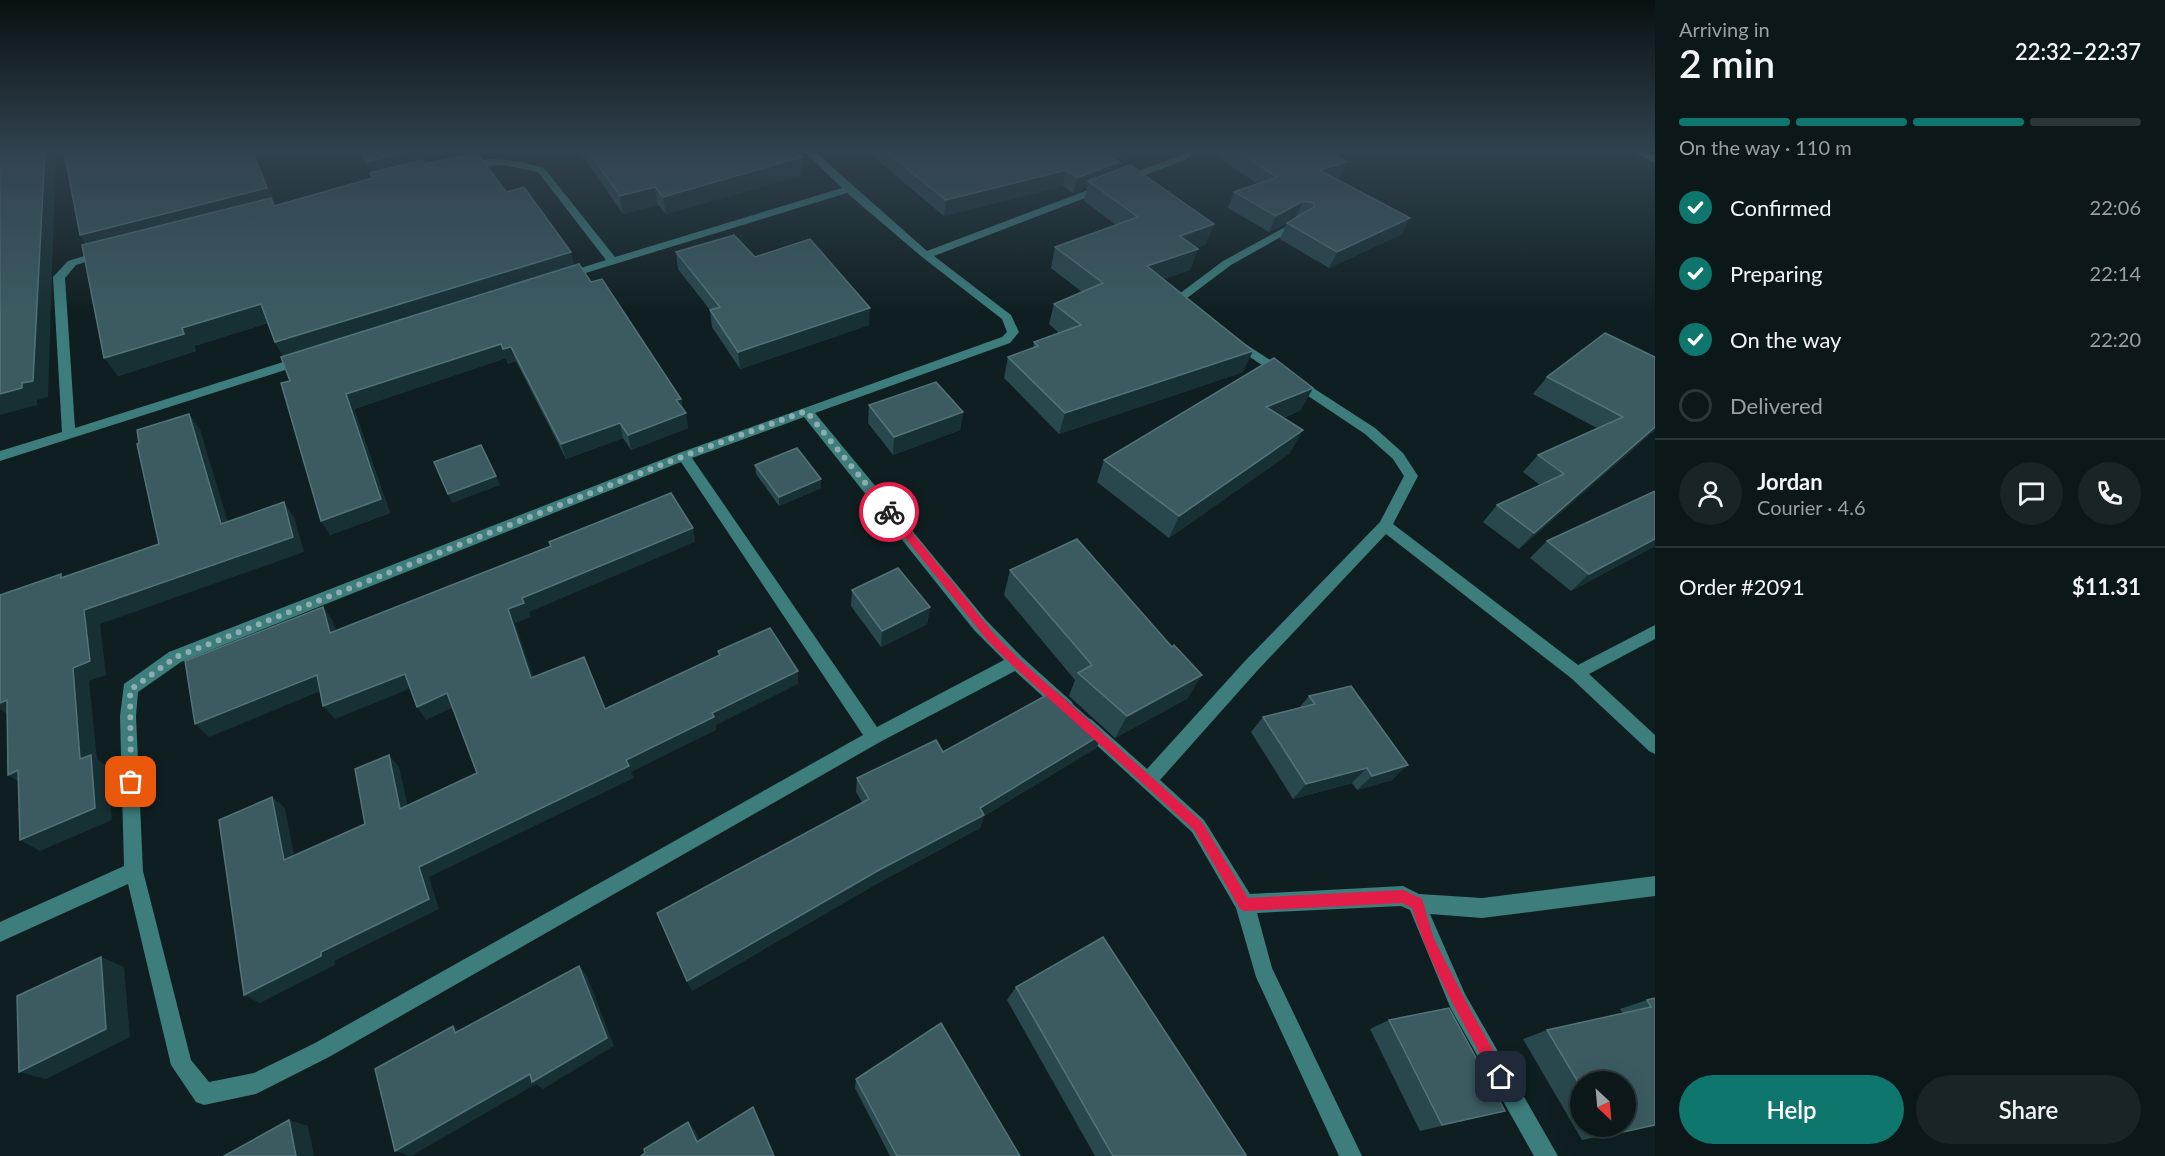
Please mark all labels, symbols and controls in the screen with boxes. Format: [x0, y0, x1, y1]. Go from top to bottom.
text: Arriving in [1679, 17, 1770, 41]
text: 22:32–22:37 [2015, 38, 2141, 65]
text: 2 min [1679, 40, 1775, 86]
text: On the way · 110 m [1679, 135, 1852, 159]
icon: check [1679, 191, 1712, 224]
text: Confirmed [1730, 194, 1832, 221]
text: 22:06 [2090, 195, 2141, 219]
icon: check [1679, 257, 1712, 290]
text: Preparing [1730, 260, 1822, 287]
text: 22:14 [2090, 261, 2141, 285]
icon: check [1679, 323, 1712, 356]
text: On the way [1730, 326, 1841, 353]
text: 22:20 [2090, 327, 2141, 351]
text: Delivered [1730, 392, 1823, 419]
button: person [1679, 462, 1742, 525]
button: chat [2000, 462, 2063, 525]
button: phone [2078, 462, 2141, 525]
text: Jordan [1757, 468, 1823, 495]
courier [859, 482, 919, 542]
text: Courier · 4.6 [1757, 495, 1866, 519]
icon: bike [873, 496, 906, 529]
text: Order #2091 [1679, 573, 1805, 600]
text: $11.31 [2072, 573, 2141, 600]
pin [105, 756, 156, 807]
icon: bag [114, 765, 147, 798]
pin [1475, 1051, 1526, 1102]
icon: home [1484, 1060, 1517, 1093]
north arrow [1570, 1071, 1636, 1137]
map controls [1570, 1071, 1636, 1137]
button: Help [1679, 1075, 1904, 1144]
button: Share [1916, 1075, 2141, 1144]

